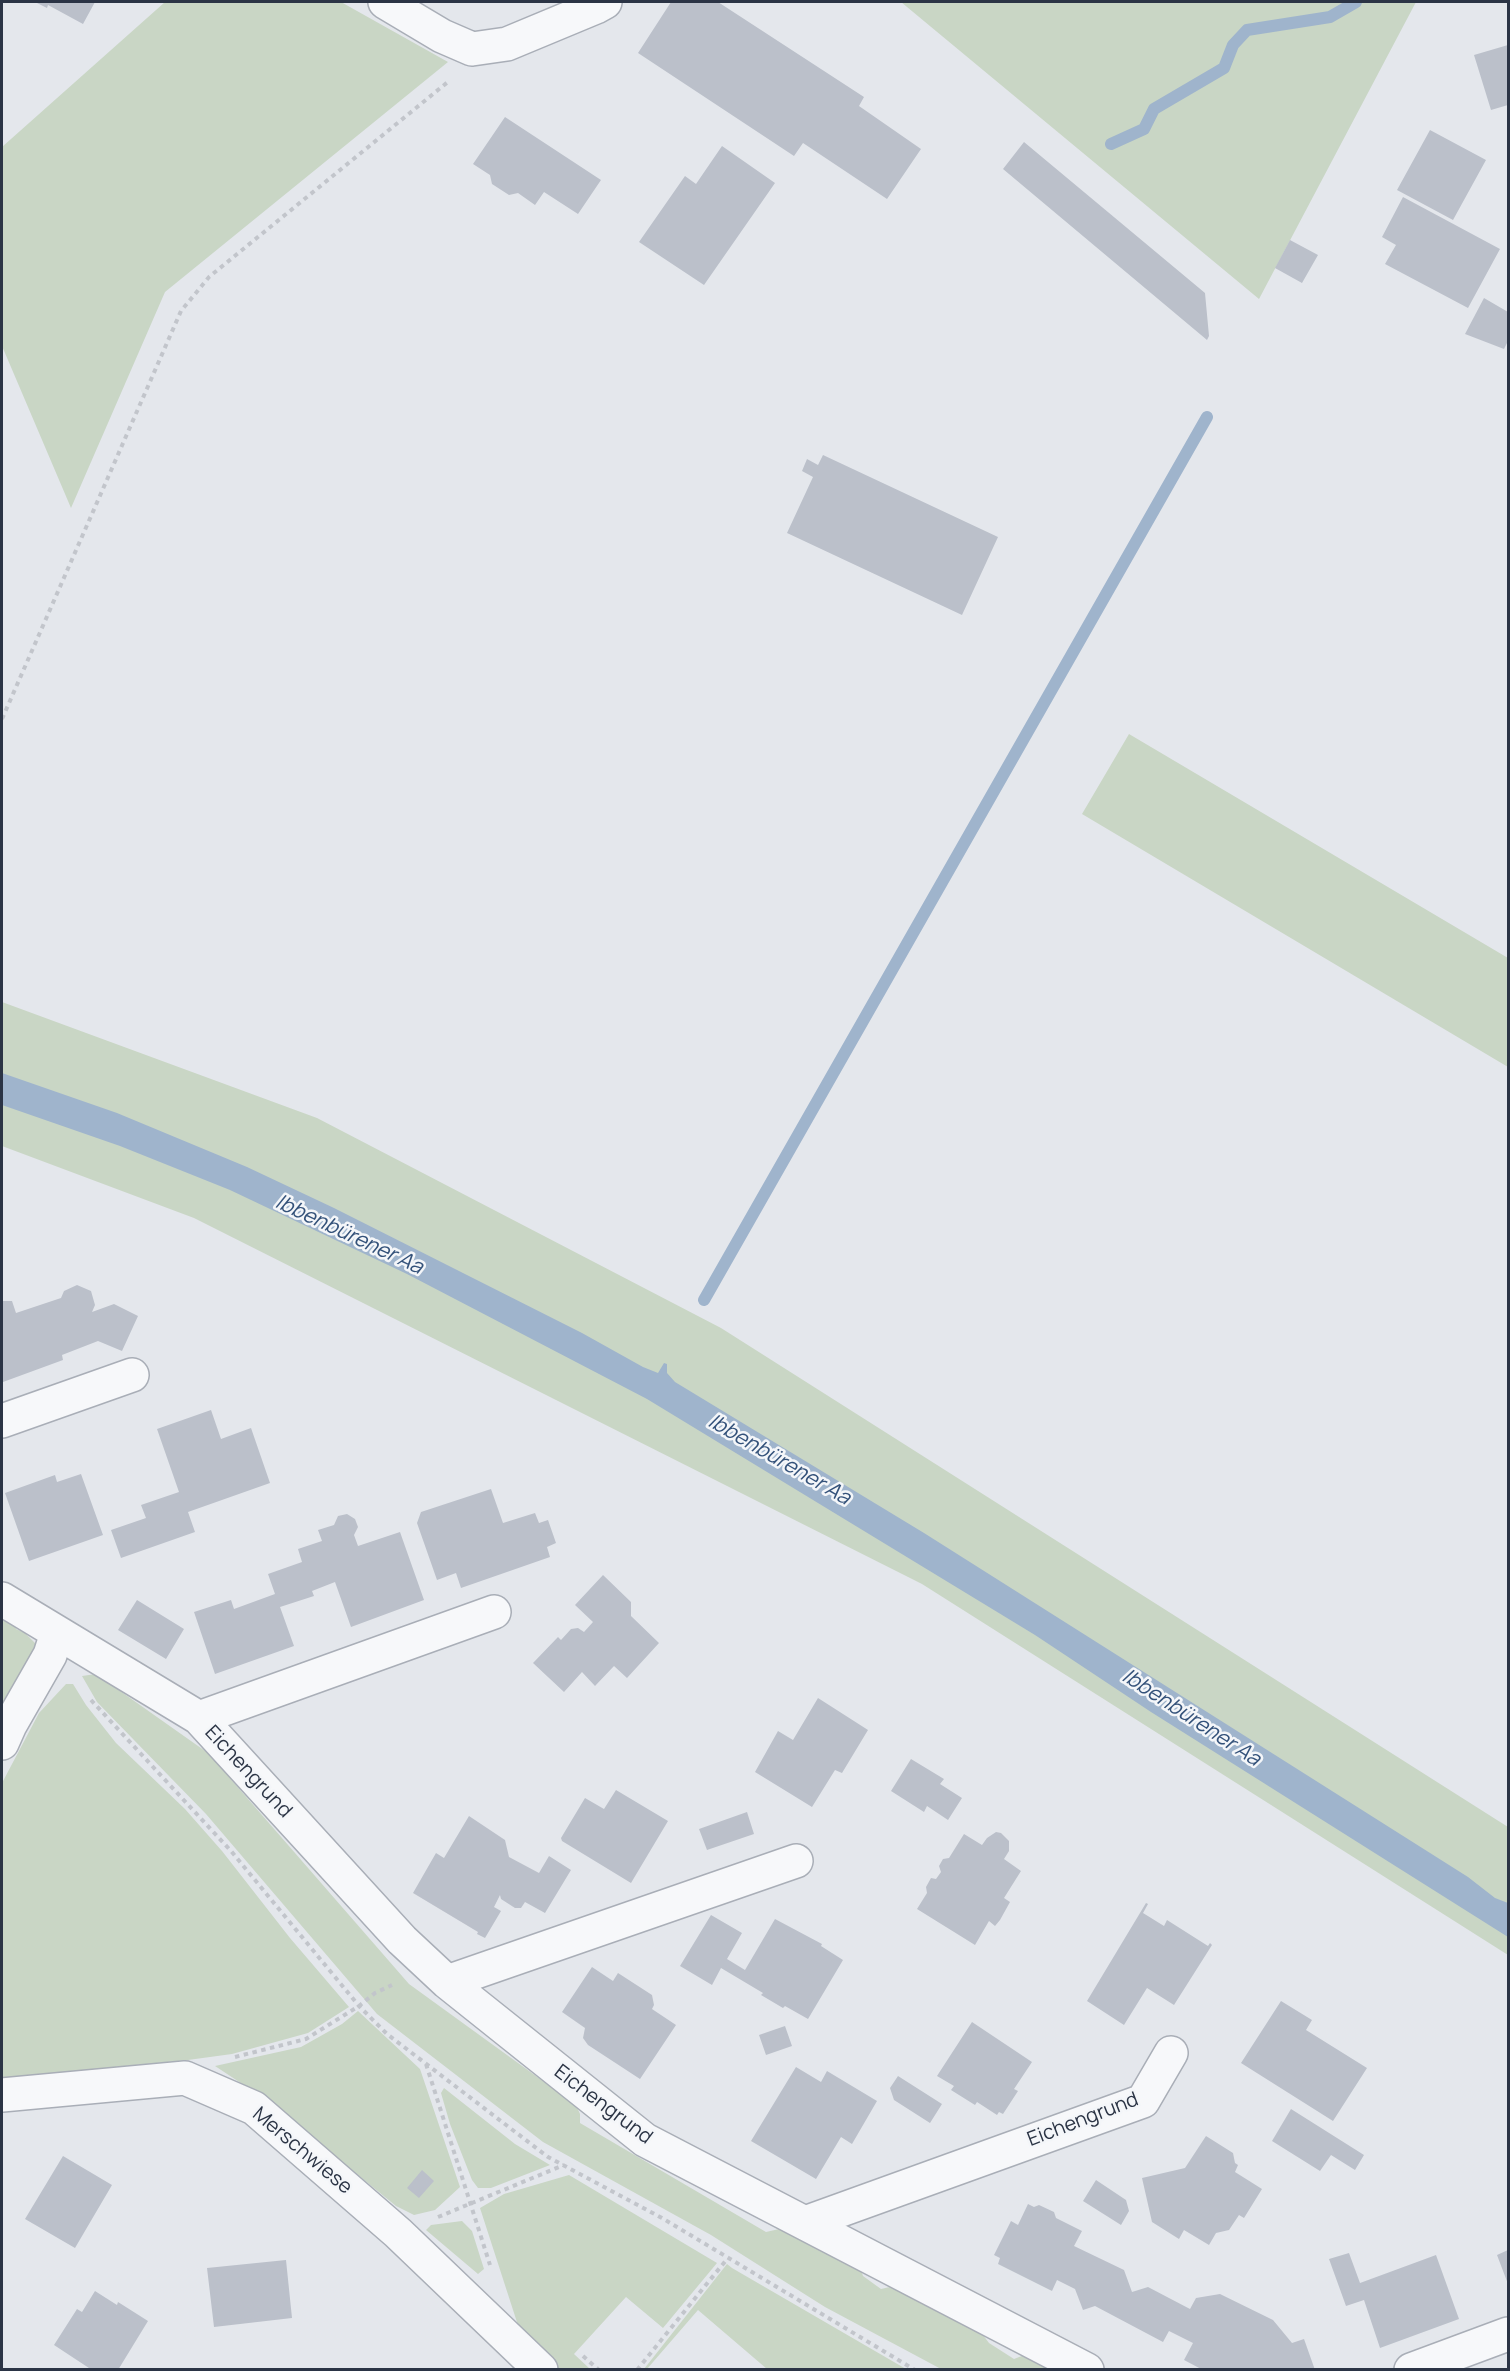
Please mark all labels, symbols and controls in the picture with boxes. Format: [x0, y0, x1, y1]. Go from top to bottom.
water label: Ibbenbürener Aa [271, 1190, 427, 1280]
water label: Ibbenbürener Aa [703, 1409, 855, 1511]
water label: Ibbenbürener Aa [1117, 1664, 1265, 1772]
street label: Eichengrund [199, 1721, 297, 1823]
street label: Eichengrund [549, 2060, 657, 2150]
street label: Eichengrund [1024, 2088, 1142, 2152]
street label: Merschwiese [247, 2102, 357, 2200]

